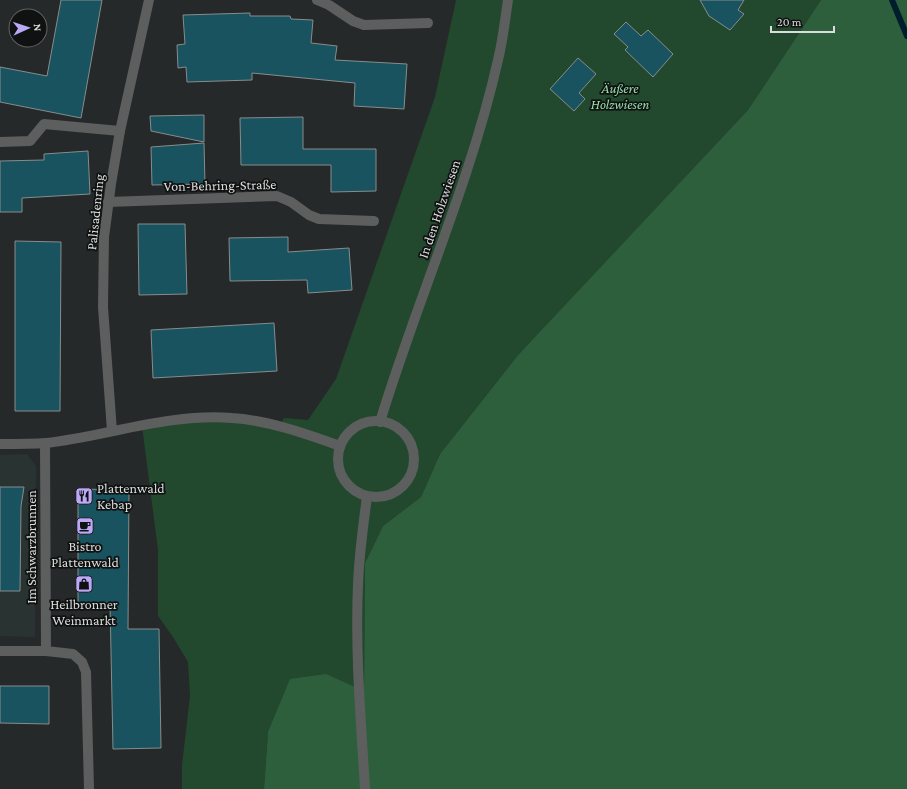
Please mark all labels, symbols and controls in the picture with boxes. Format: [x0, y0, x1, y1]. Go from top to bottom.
north arrow [8, 8, 48, 48]
scale bar [771, 8, 834, 34]
text: 20 m [777, 15, 802, 29]
text: N [32, 23, 44, 32]
park label: Äußere Holzwiesen [591, 80, 649, 112]
street label: In den Holzwiesen [415, 157, 463, 260]
street label: Palisadenring [83, 173, 107, 251]
street label: Von-Behring-Straße [164, 176, 276, 194]
place label: Plattenwald Kebap [97, 480, 165, 512]
restaurant icon: Plattenwald Kebap [74, 486, 94, 506]
street label: Im Schwarzbrunnen [23, 490, 39, 604]
cafe icon: Bistro Plattenwald [75, 516, 95, 536]
place label: Bistro Plattenwald [51, 538, 119, 570]
shop icon: Heilbronner Weinmarkt [74, 574, 94, 594]
place label: Heilbronner Weinmarkt [50, 596, 118, 628]

